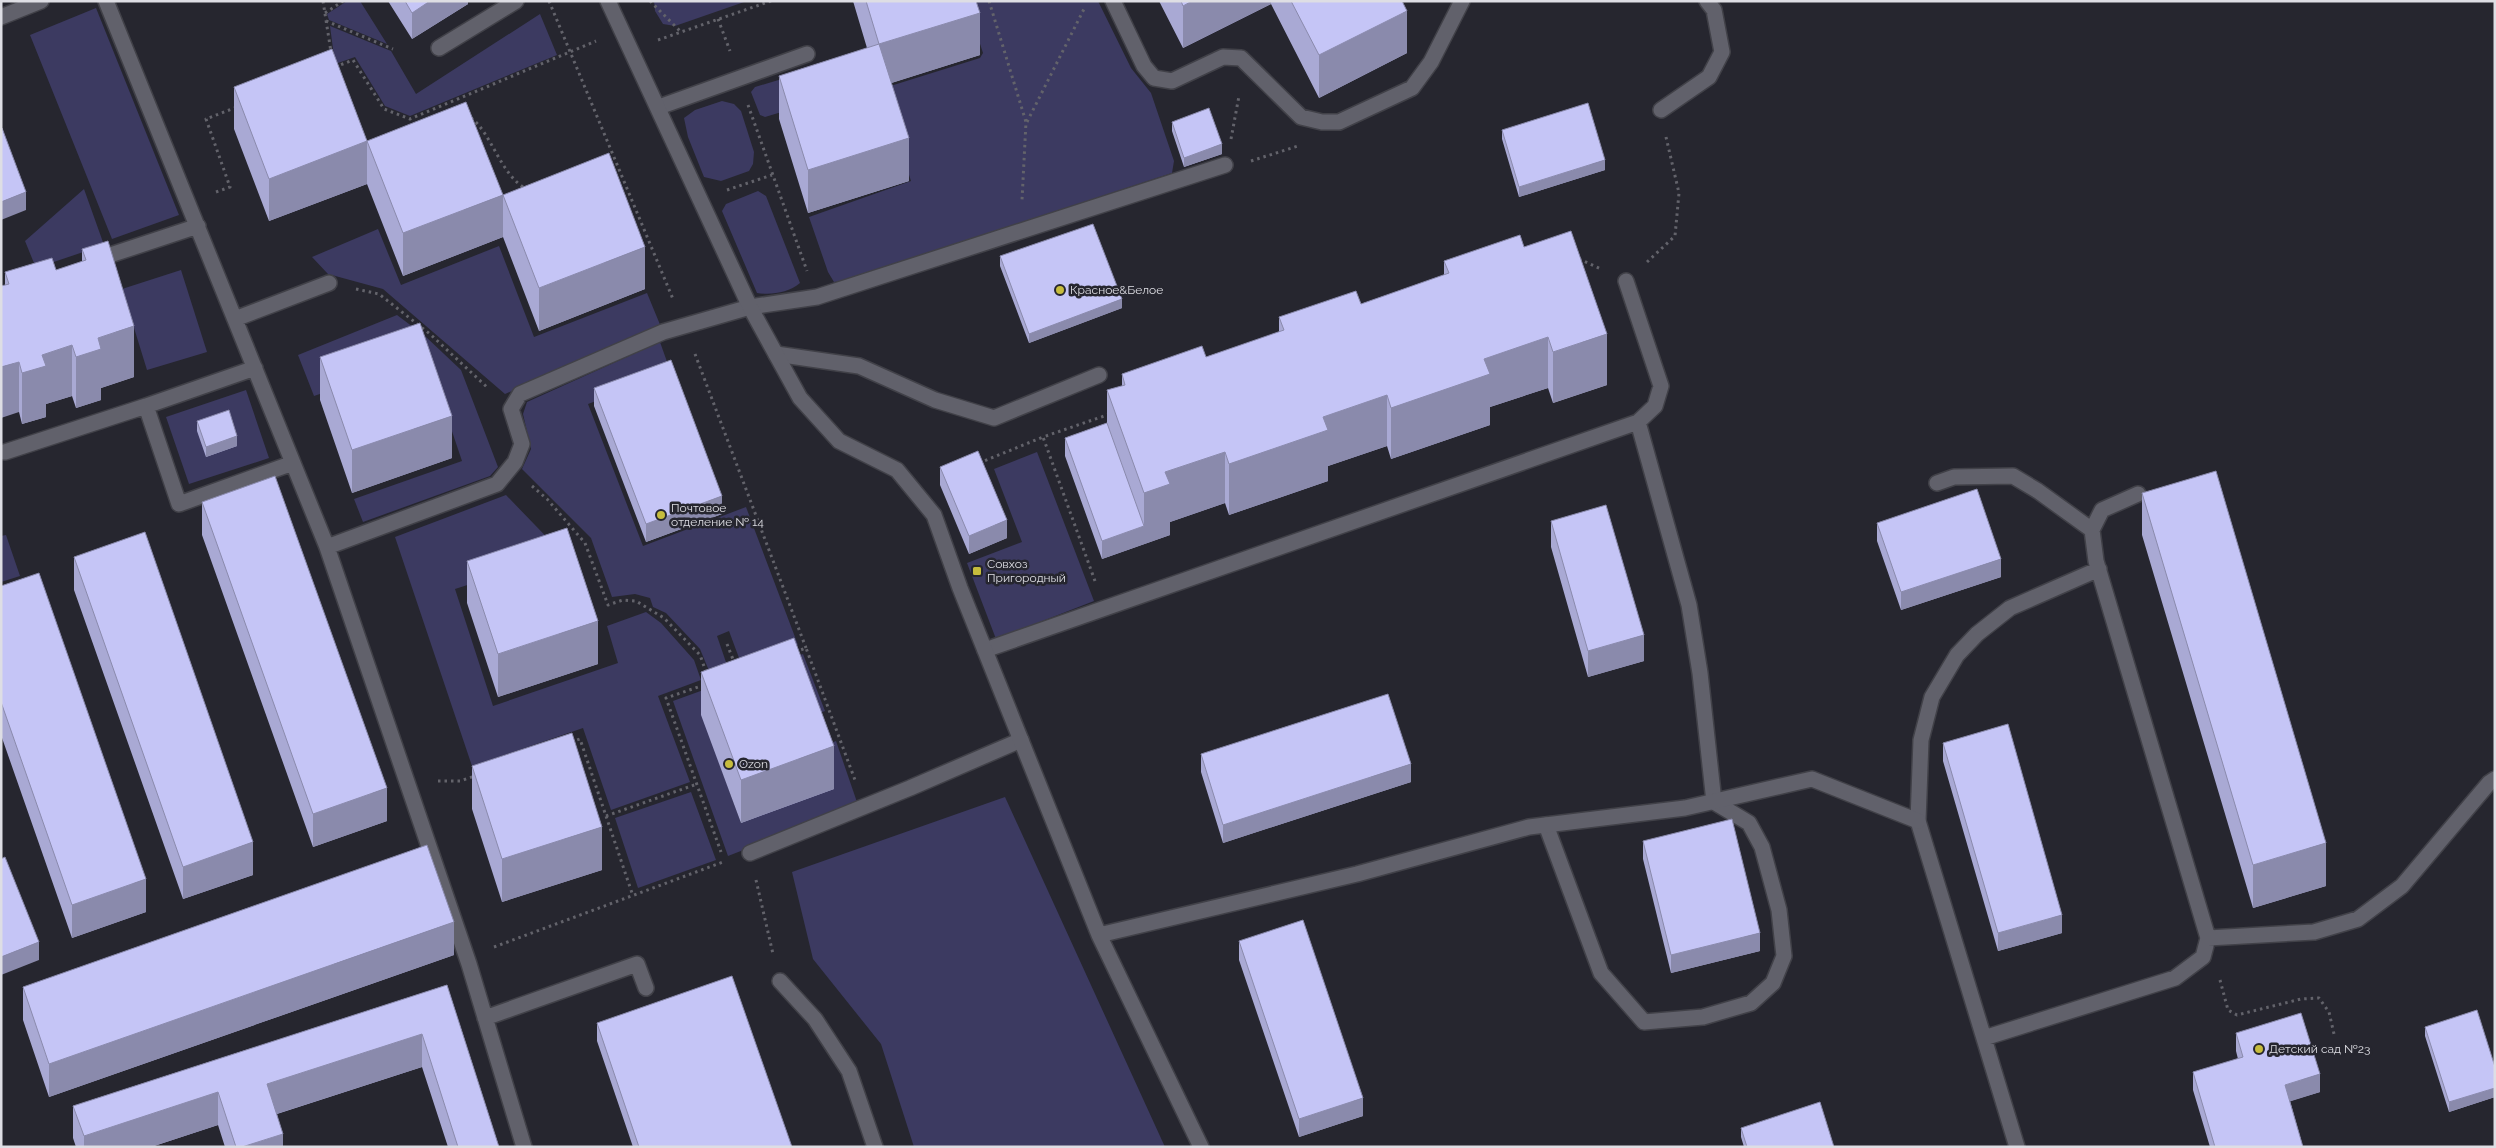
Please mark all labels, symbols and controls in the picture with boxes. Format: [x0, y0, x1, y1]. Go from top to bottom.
place label: Красное&Белое [1070, 283, 1163, 297]
marker: Красное&Белое [1054, 284, 1066, 296]
place label: Почтовое отделение № 14 [671, 501, 764, 529]
marker: Почтовое отделение № 14 [655, 509, 667, 521]
place label: Совхоз Пригородный [987, 557, 1066, 585]
marker: Совхоз Пригородный [971, 565, 983, 577]
place label: Ozon [739, 757, 768, 771]
marker: Ozon [723, 758, 735, 770]
place label: Детский сад №23 [2269, 1042, 2370, 1056]
marker: Детский сад №23 [2253, 1043, 2265, 1055]

